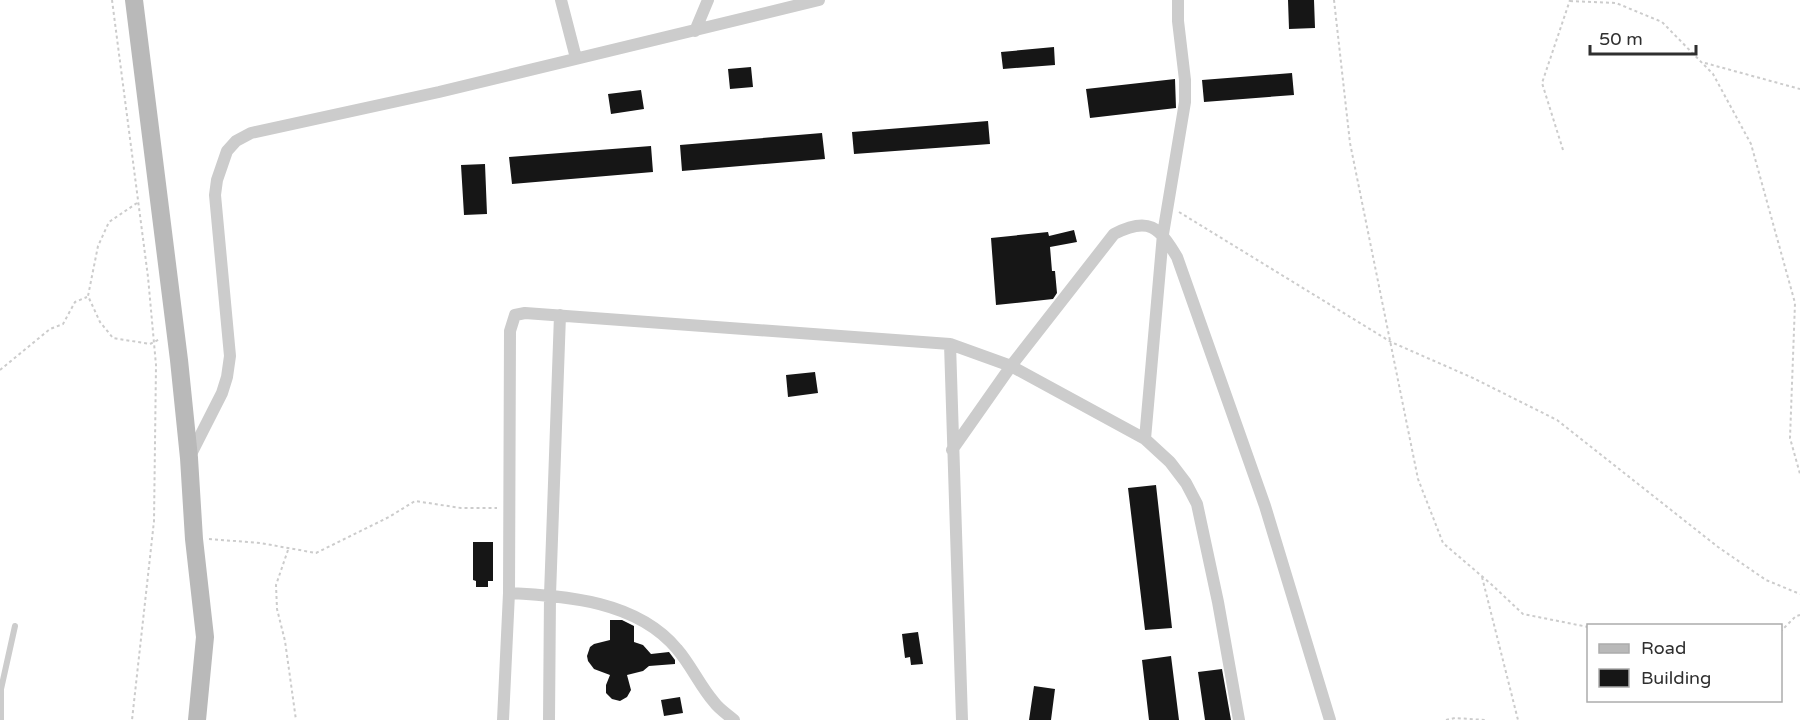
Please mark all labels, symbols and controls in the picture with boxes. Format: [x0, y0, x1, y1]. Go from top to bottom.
scale bar [1590, 18, 1696, 56]
text: 50 m [1599, 28, 1643, 50]
legend [1587, 624, 1782, 702]
text: Road [1641, 637, 1686, 659]
text: Building [1641, 667, 1711, 689]

